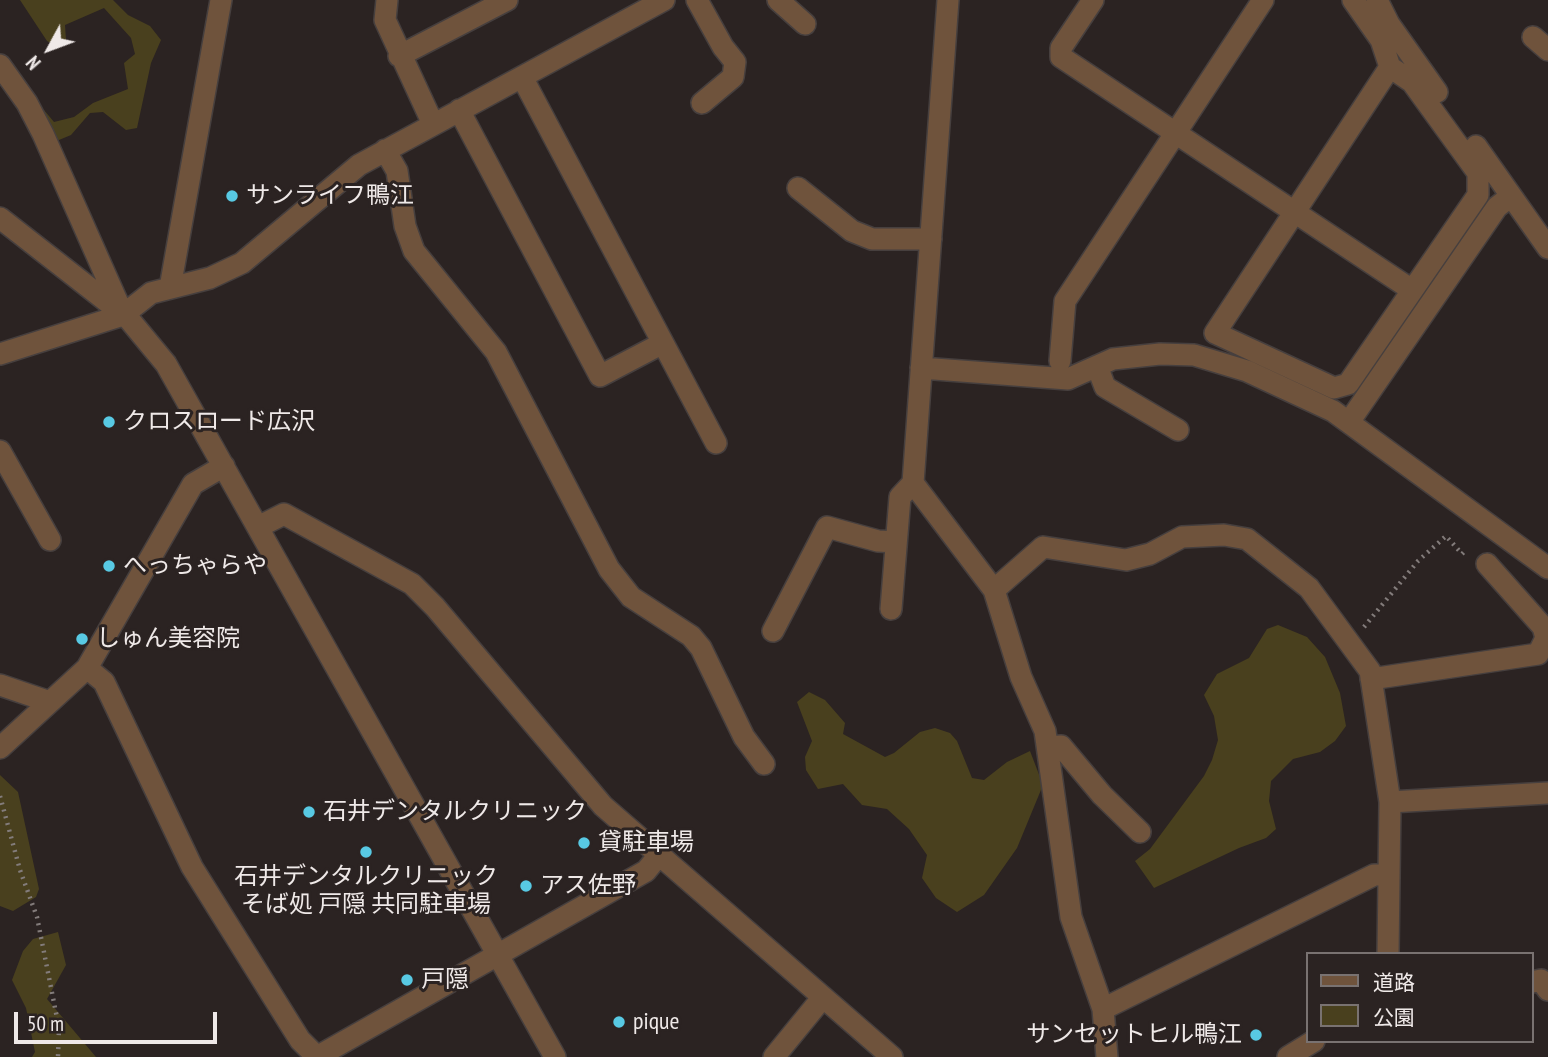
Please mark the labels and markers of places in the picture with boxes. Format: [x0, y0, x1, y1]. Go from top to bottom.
place label: サンライフ鴨江 [246, 182, 414, 210]
marker: サンライフ鴨江 [224, 188, 240, 204]
place label: クロスロード広沢 [123, 408, 315, 436]
marker: クロスロード広沢 [101, 414, 117, 430]
place label: へっちゃらや [123, 552, 267, 580]
marker: へっちゃらや [101, 558, 117, 574]
place label: しゅん美容院 [96, 625, 240, 653]
marker: しゅん美容院 [74, 631, 90, 647]
place label: 石井デンタルクリニック [323, 798, 587, 826]
marker: 石井デンタルクリニック [301, 804, 317, 820]
place label: 貸駐車場 [598, 829, 694, 857]
marker: 貸駐車場 [576, 835, 592, 851]
marker: 石井デンタルクリニック そば処 戸隠 共同駐車場 [358, 844, 374, 860]
place label: 石井デンタルクリニック そば処 戸隠 共同駐車場 [234, 863, 498, 919]
place label: アス佐野 [540, 872, 636, 900]
marker: アス佐野 [518, 878, 534, 894]
place label: 戸隠 [421, 966, 469, 994]
marker: 戸隠 [399, 972, 415, 988]
place label: pique [633, 1008, 679, 1036]
marker: pique [611, 1014, 627, 1030]
place label: サンセットヒル鴨江 [1026, 1021, 1242, 1049]
marker: サンセットヒル鴨江 [1248, 1027, 1264, 1043]

